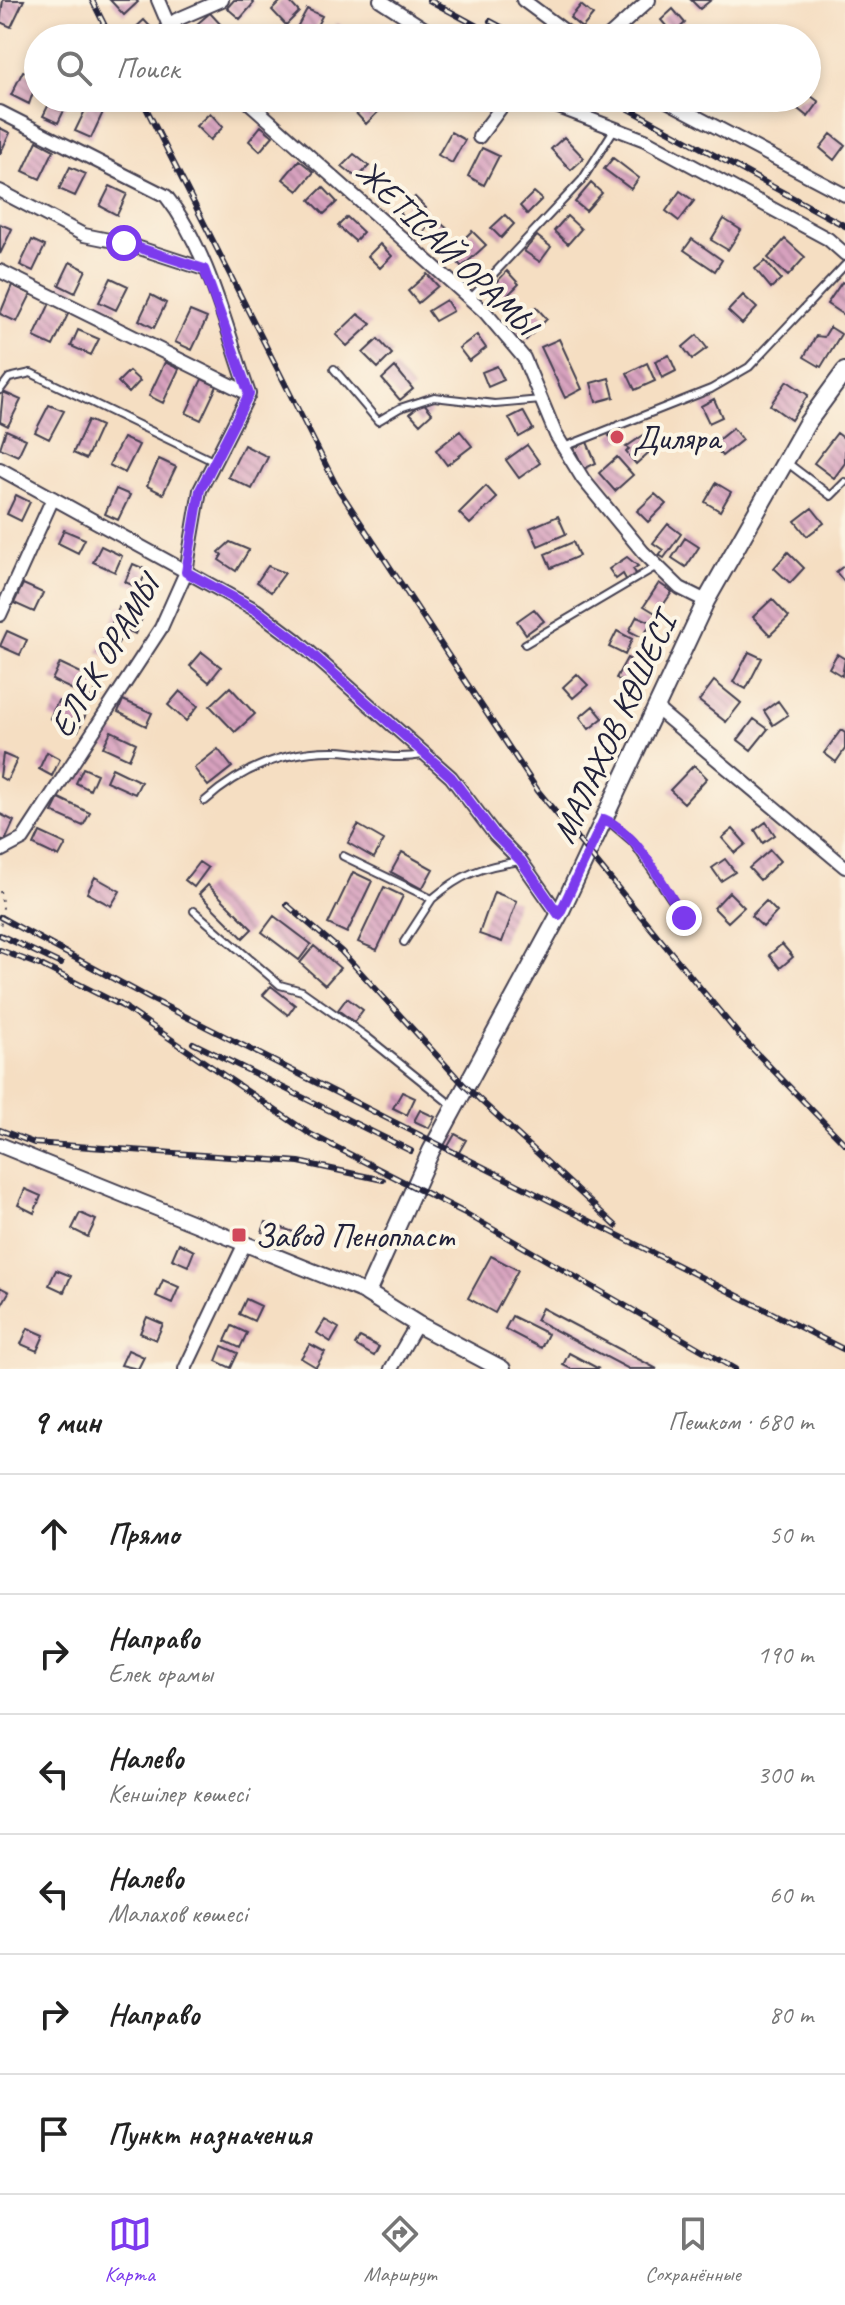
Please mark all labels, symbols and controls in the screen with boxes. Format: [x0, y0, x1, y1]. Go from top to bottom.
search box [24, 24, 821, 112]
icon: search [52, 46, 96, 90]
text: Поиск [116, 49, 179, 87]
street label: ЖЕТІСАЙ ОРАМЫ [347, 150, 550, 348]
route start [106, 225, 142, 261]
place label: Диляра [633, 416, 723, 459]
marker: Диляра [608, 428, 626, 446]
street label: ЕЛЕК ОРАМЫ [40, 563, 172, 745]
street label: МАЛАХОВ КӨШЕСІ [542, 600, 688, 850]
route end [666, 900, 702, 936]
place label: Завод Пенопласт [255, 1214, 456, 1257]
marker: Завод Пенопласт [230, 1226, 248, 1244]
text: 9 мин [32, 1400, 101, 1443]
text: Пешком · 680 m [668, 1405, 813, 1438]
icon: ahead [32, 1512, 76, 1556]
text: Прямо [108, 1515, 179, 1553]
text: 50 m [769, 1518, 813, 1551]
text: Направо [108, 1619, 200, 1657]
icon: right [32, 1632, 76, 1676]
text: 190 m [757, 1638, 813, 1671]
text: Елек орамы [108, 1657, 213, 1690]
text: Налево [108, 1739, 184, 1777]
icon: left [32, 1752, 76, 1796]
text: 300 m [757, 1758, 813, 1791]
text: Кеншілер көшесі [108, 1777, 248, 1810]
text: Налево [108, 1859, 184, 1897]
icon: left [32, 1872, 76, 1916]
text: 60 m [769, 1878, 813, 1911]
text: Малахов көшесі [108, 1897, 247, 1930]
icon: right [32, 1992, 76, 2036]
text: Направо [108, 1995, 200, 2033]
text: 80 m [769, 1998, 813, 2031]
icon: arrive [32, 2112, 76, 2156]
text: Пункт назначения [108, 2115, 311, 2153]
tab: Карта [104, 2212, 155, 2288]
tab: Маршрут [364, 2212, 436, 2288]
tab: Сохранённые [645, 2212, 741, 2288]

